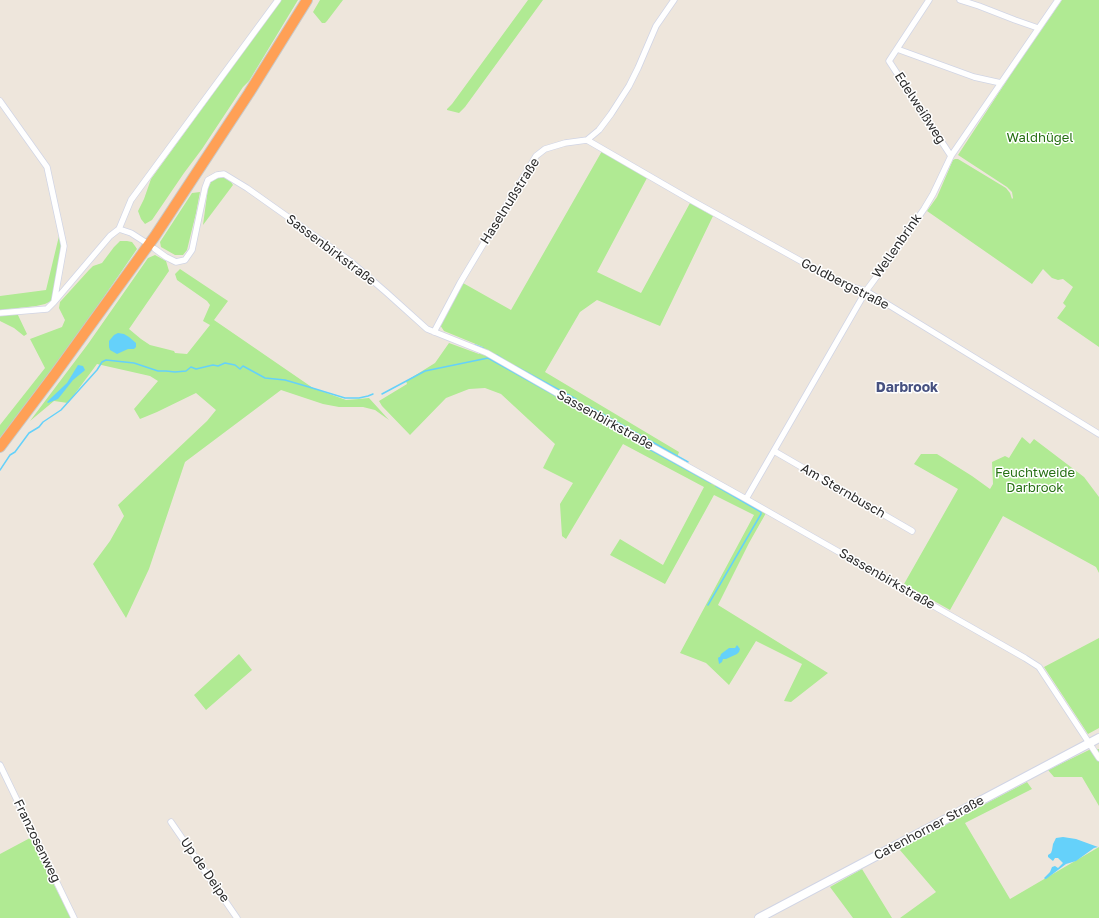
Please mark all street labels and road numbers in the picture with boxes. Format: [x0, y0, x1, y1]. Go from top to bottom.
street label: Edelweißweg [891, 69, 949, 147]
street label: Haselnußstraße [477, 155, 543, 247]
street label: Sassenbirkstraße [283, 211, 379, 289]
street label: Wellenbrink [869, 211, 925, 281]
street label: Goldbergstraße [798, 255, 892, 313]
street label: Sassenbirkstraße [554, 387, 656, 453]
street label: Am Sternbusch [798, 460, 888, 522]
street label: Sassenbirkstraße [836, 545, 938, 613]
street label: Catenhorner Straße [871, 792, 987, 864]
street label: Franzosenweg [10, 797, 64, 885]
street label: Up de Deipe [177, 835, 233, 905]

